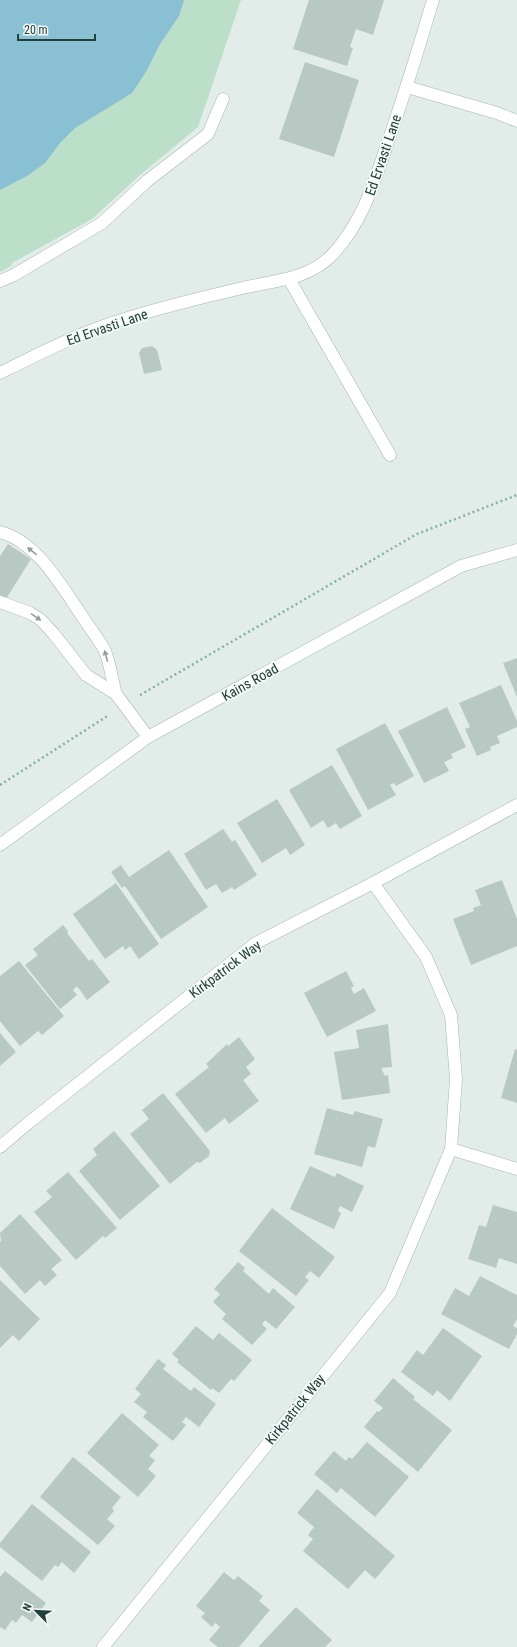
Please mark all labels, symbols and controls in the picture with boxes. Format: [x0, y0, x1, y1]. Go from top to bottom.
scale bar [18, 16, 95, 42]
text: 20 m [24, 23, 48, 37]
street label: Ed Ervasti Lane [362, 112, 404, 198]
street label: Ed Ervasti Lane [64, 306, 150, 348]
one-way arrow [26, 546, 37, 555]
one-way arrow [31, 613, 41, 621]
one-way arrow [103, 650, 109, 662]
street label: Kains Road [219, 660, 281, 704]
street label: Kirkpatrick Way [186, 937, 264, 1001]
street label: Kirkpatrick Way [262, 1371, 328, 1447]
north arrow [16, 1591, 56, 1631]
text: N [20, 1601, 35, 1613]

